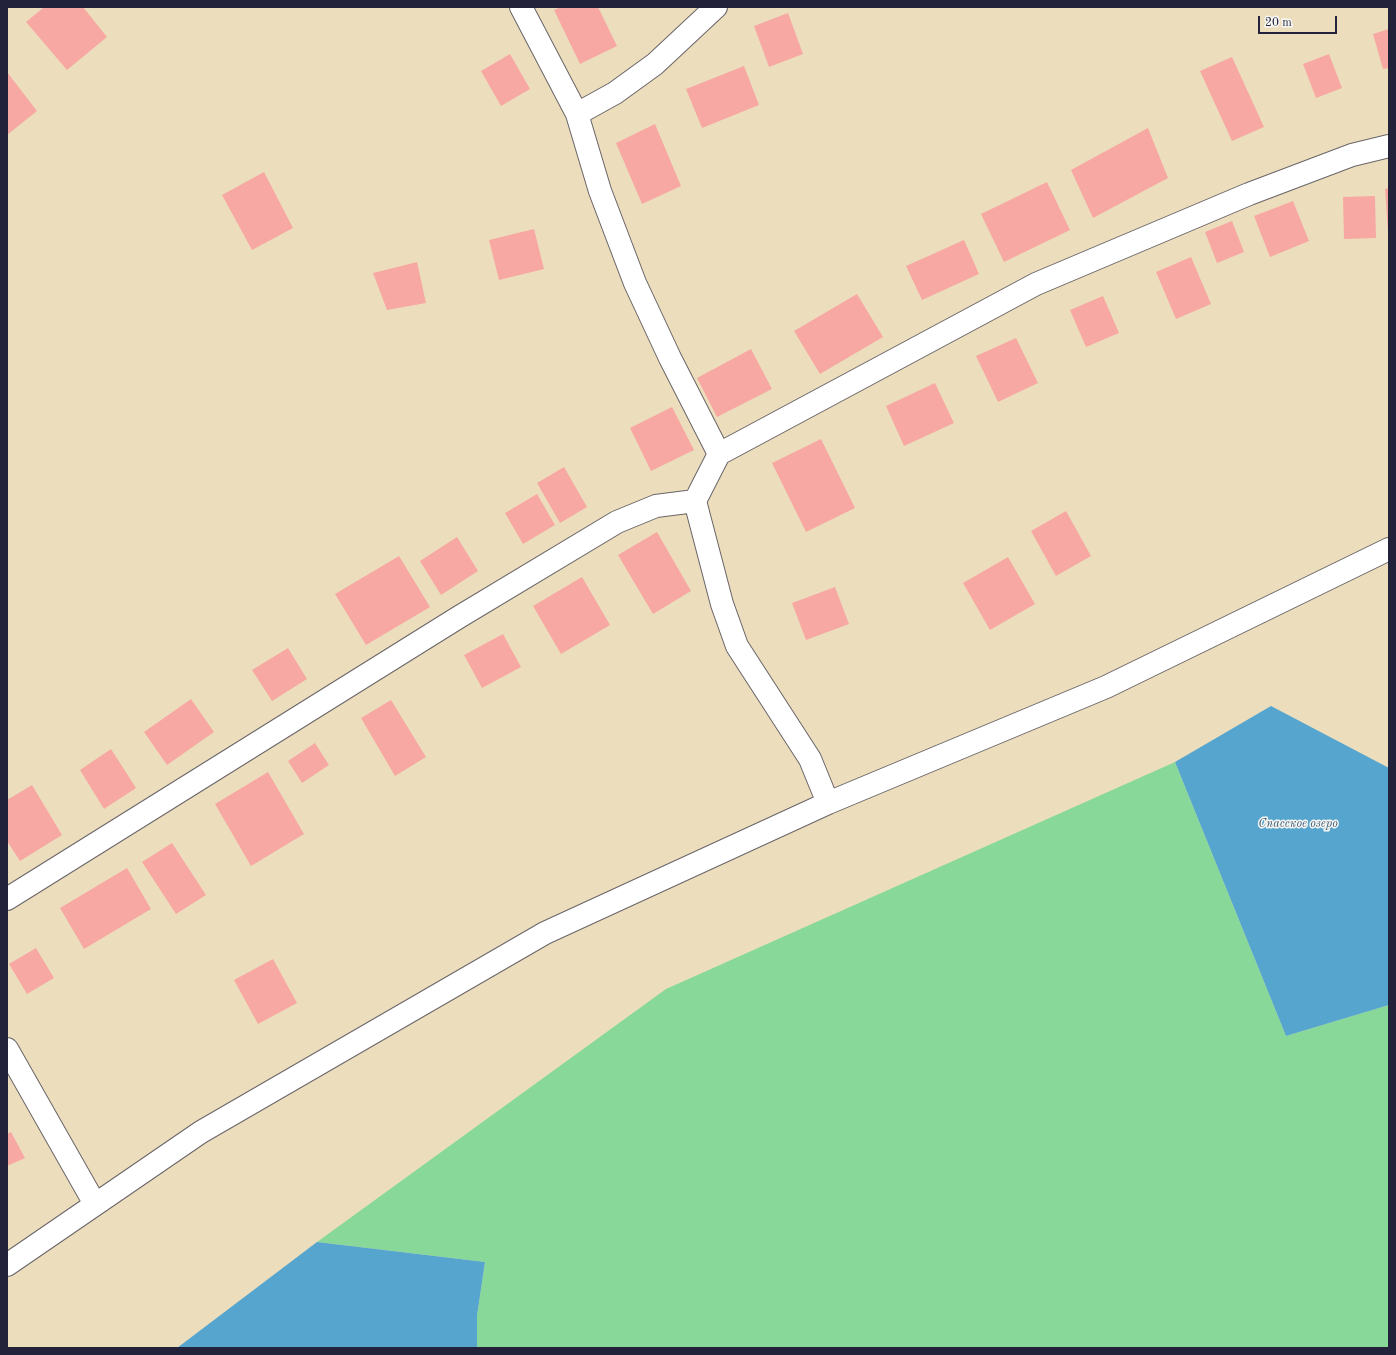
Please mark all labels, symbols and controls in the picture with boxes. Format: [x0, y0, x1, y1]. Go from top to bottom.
scale bar [1260, 8, 1339, 34]
text: 20 m [1265, 17, 1292, 29]
water label: Спасское озеро [1258, 817, 1338, 831]

